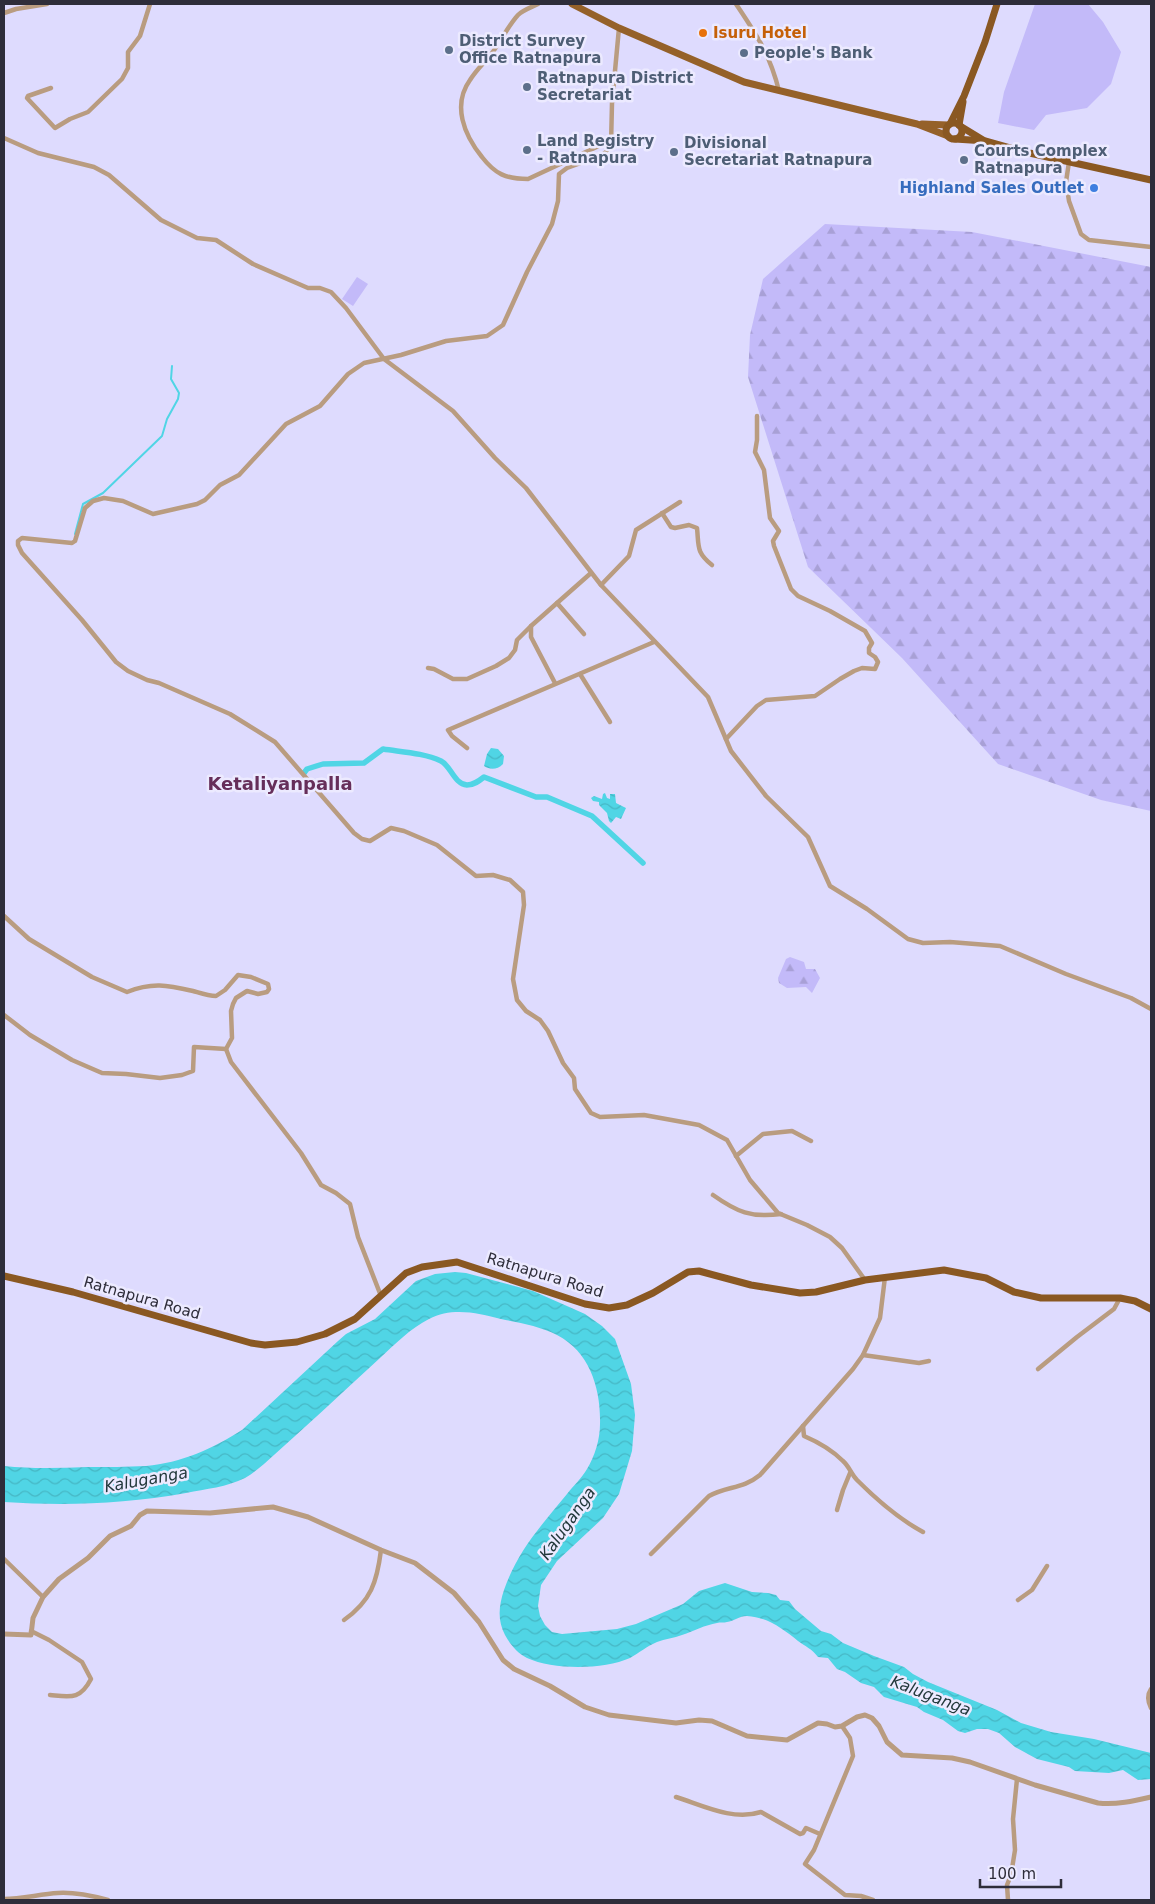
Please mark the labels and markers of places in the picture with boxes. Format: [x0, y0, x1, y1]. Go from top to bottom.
place label: Isuru Hotel [713, 24, 807, 42]
marker: Isuru Hotel [697, 27, 709, 39]
place label: District Survey Office Ratnapura [459, 32, 601, 67]
marker: District Survey Office Ratnapura [443, 44, 455, 56]
place label: People's Bank [754, 44, 874, 62]
marker: People's Bank [738, 47, 750, 59]
place label: Ratnapura District Secretariat [537, 69, 693, 104]
marker: Ratnapura District Secretariat [521, 81, 533, 93]
place label: Land Registry - Ratnapura [537, 132, 654, 167]
place label: Divisional Secretariat Ratnapura [684, 134, 872, 169]
place label: Courts Complex Ratnapura [974, 142, 1108, 177]
marker: Land Registry - Ratnapura [521, 144, 533, 156]
marker: Divisional Secretariat Ratnapura [668, 146, 680, 158]
marker: Courts Complex Ratnapura [958, 154, 970, 166]
place label: Highland Sales Outlet [900, 179, 1084, 197]
marker: Highland Sales Outlet [1088, 182, 1100, 194]

